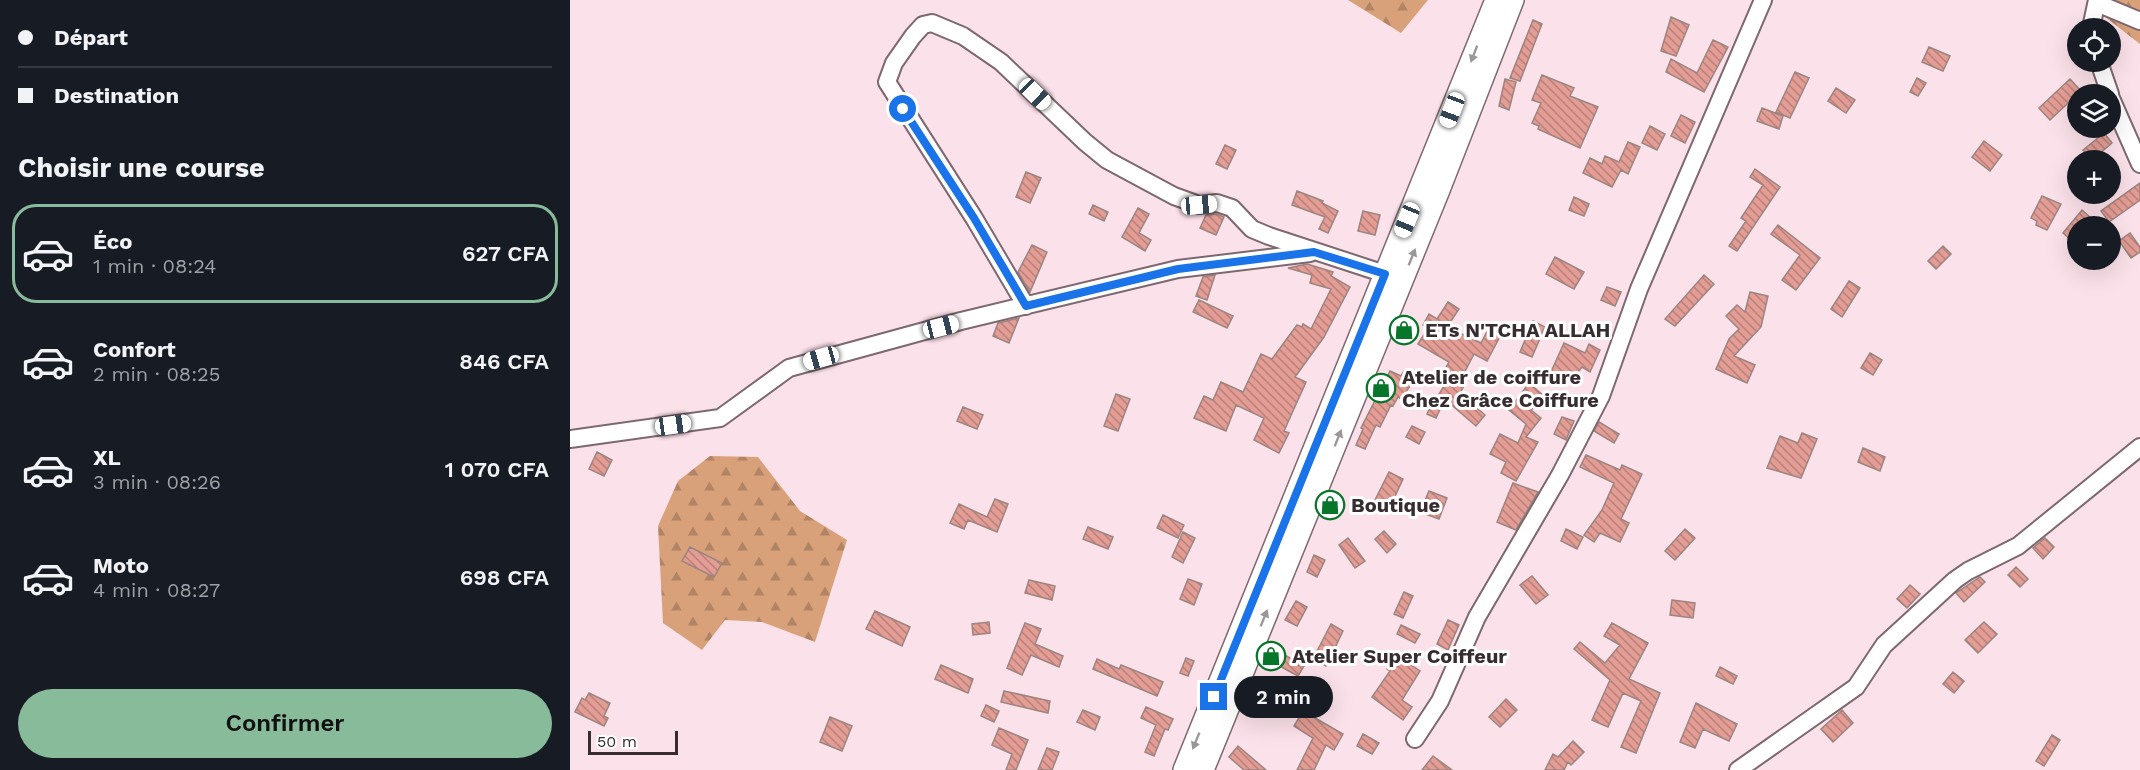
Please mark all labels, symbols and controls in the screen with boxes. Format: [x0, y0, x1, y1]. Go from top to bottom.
map controls [2067, 18, 2121, 270]
button: locate [2067, 18, 2121, 72]
text: Départ [54, 25, 128, 50]
one-way arrow [1469, 46, 1479, 64]
car [1016, 75, 1054, 113]
text: Destination [54, 83, 179, 108]
button: layers [2067, 84, 2121, 138]
car [1437, 90, 1467, 130]
route start [889, 95, 916, 122]
button: + [2067, 150, 2121, 204]
text: Choisir une course [18, 152, 265, 184]
car [1180, 194, 1218, 216]
car [1392, 200, 1422, 240]
button: − [2067, 216, 2121, 270]
icon: car [21, 227, 75, 281]
text: Éco [93, 229, 132, 254]
text: 627 CFA [462, 241, 549, 266]
one-way arrow [1407, 248, 1417, 266]
text: 1 min · 08:24 [93, 254, 217, 278]
car [921, 314, 961, 340]
shop icon: ETs N'TCHA ALLAH [1388, 314, 1420, 346]
place label: ETs N'TCHA ALLAH [1425, 318, 1610, 342]
icon: car [21, 335, 75, 389]
text: Confort [93, 337, 176, 362]
car [801, 344, 841, 372]
text: 846 CFA [459, 349, 549, 374]
text: 2 min · 08:25 [93, 362, 220, 386]
place label: Atelier de coiffure Chez Grâce Coiffure [1402, 365, 1599, 412]
shop icon: Atelier de coiffure Chez Grâce Coiffure [1365, 372, 1397, 404]
car [654, 414, 692, 436]
one-way arrow [1333, 428, 1343, 446]
icon: car [21, 443, 75, 497]
text: XL [93, 445, 121, 470]
text: 1 070 CFA [445, 457, 549, 482]
text: 3 min · 08:26 [93, 470, 221, 494]
shop icon: Boutique [1314, 489, 1346, 521]
place label: Boutique [1351, 493, 1440, 517]
icon: car [21, 551, 75, 605]
text: Moto [93, 553, 149, 578]
text: 698 CFA [460, 565, 549, 590]
text: 4 min · 08:27 [93, 578, 220, 602]
one-way arrow [1260, 609, 1269, 627]
shop icon: Atelier Super Coiffeur [1255, 640, 1287, 672]
place label: Atelier Super Coiffeur [1292, 644, 1507, 668]
callout: 2 min [1235, 676, 1334, 718]
route end [1200, 683, 1227, 710]
text: 2 min [1256, 685, 1311, 709]
button: Confirmer [18, 689, 552, 758]
scale bar [588, 728, 678, 756]
text: 50 m [597, 732, 637, 751]
one-way arrow [1191, 732, 1200, 750]

